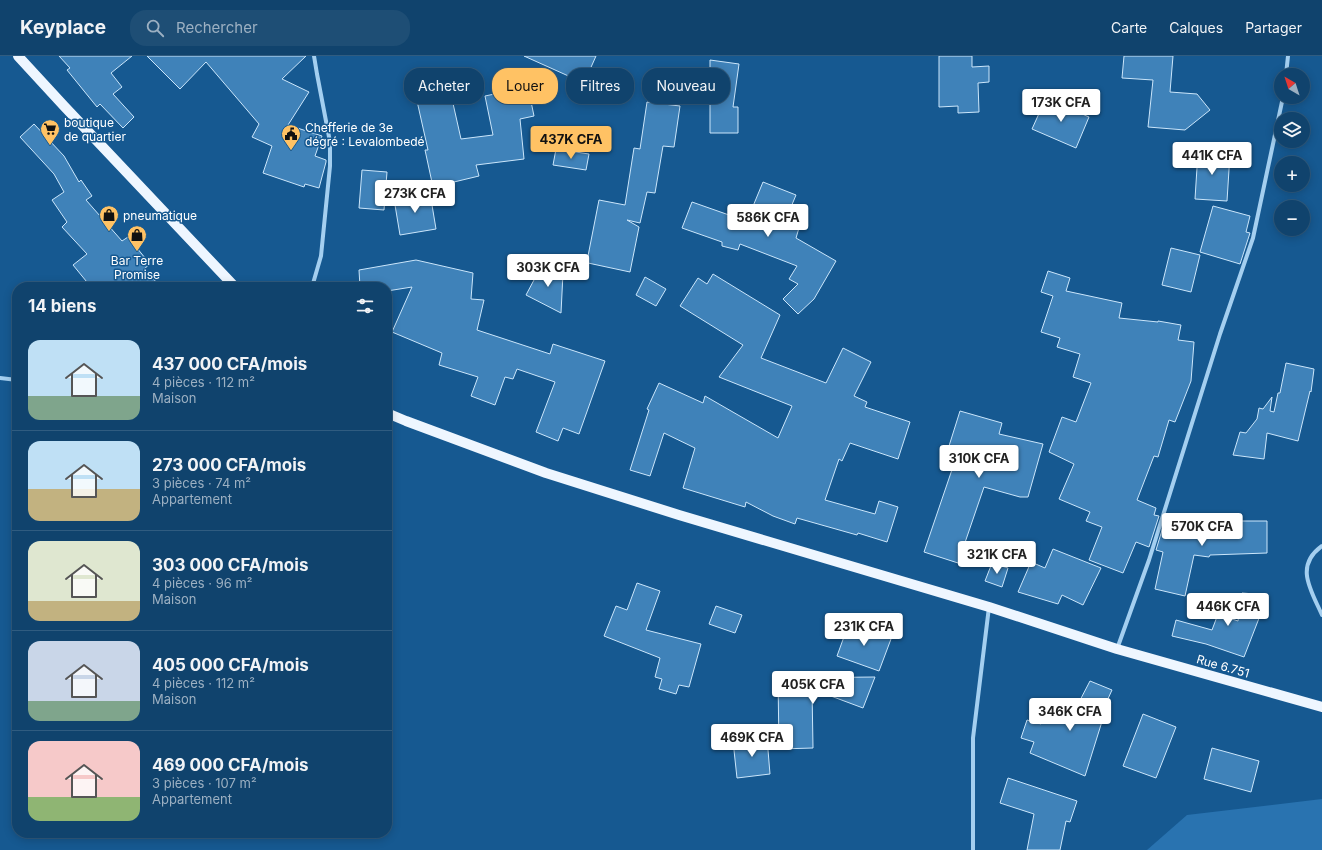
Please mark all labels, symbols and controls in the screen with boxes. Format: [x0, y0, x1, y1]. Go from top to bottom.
search box [130, 10, 410, 46]
text: Keyplace [20, 16, 106, 39]
icon: search [144, 17, 166, 39]
text: Rechercher [176, 18, 258, 37]
text: Carte [1111, 19, 1147, 36]
text: Calques [1169, 19, 1223, 36]
text: Partager [1245, 19, 1302, 36]
chip: Acheter [404, 68, 484, 104]
chip: Louer [492, 68, 558, 104]
chip: Filtres [566, 68, 634, 104]
chip: Nouveau [642, 68, 730, 104]
north arrow [1274, 68, 1310, 104]
map controls [1274, 68, 1310, 236]
pin: 173K CFA [1020, 89, 1102, 123]
text: 173K CFA [1031, 94, 1091, 110]
button: layers [1274, 112, 1310, 148]
place label: boutique de quartier [64, 115, 126, 144]
supermarket icon: boutique de quartier [39, 118, 61, 146]
place label: Chefferie de 3e dégré : Levalombedé [305, 120, 425, 149]
public building icon: Chefferie de 3e dégré : Levalombedé [280, 123, 302, 151]
pin: 437K CFA [530, 126, 612, 160]
text: 437K CFA [540, 131, 602, 147]
pin: 441K CFA [1171, 142, 1253, 176]
text: 441K CFA [1182, 147, 1242, 163]
button: + [1274, 156, 1310, 192]
pin: 273K CFA [374, 180, 456, 214]
text: 273K CFA [384, 185, 446, 201]
button: − [1274, 200, 1310, 236]
shop icon: pneumatique [98, 204, 120, 232]
pin: 586K CFA [727, 204, 809, 238]
place label: pneumatique [123, 208, 197, 223]
text: 586K CFA [736, 209, 800, 225]
shop icon: Bar Terre Promise [126, 224, 148, 252]
place label: Bar Terre Promise [111, 253, 163, 282]
pin: 303K CFA [507, 254, 589, 288]
text: 303K CFA [516, 259, 580, 275]
icon: filters [354, 295, 376, 317]
text: 14 biens [28, 296, 96, 316]
text: 437 000 CFA/mois [152, 354, 307, 374]
icon: home [60, 356, 108, 404]
text: 4 pièces · 112 m² [152, 374, 255, 390]
text: Maison [152, 390, 197, 406]
pin: 310K CFA [938, 445, 1020, 479]
text: 310K CFA [949, 450, 1009, 466]
text: 273 000 CFA/mois [152, 455, 306, 475]
icon: home [60, 457, 108, 505]
text: 3 pièces · 74 m² [152, 475, 251, 491]
text: Appartement [152, 491, 232, 507]
pin: 570K CFA [1161, 513, 1243, 547]
text: 570K CFA [1171, 518, 1233, 534]
pin: 321K CFA [956, 541, 1038, 575]
text: 321K CFA [967, 546, 1027, 562]
text: 303 000 CFA/mois [152, 555, 308, 575]
icon: home [60, 557, 108, 605]
text: 4 pièces · 96 m² [152, 575, 253, 591]
text: Maison [152, 591, 197, 607]
pin: 446K CFA [1187, 593, 1269, 627]
text: 446K CFA [1196, 598, 1260, 614]
pin: 231K CFA [823, 613, 905, 647]
text: 231K CFA [834, 618, 894, 634]
street label: Rue 6.751 [1195, 651, 1251, 681]
text: 405 000 CFA/mois [152, 655, 309, 675]
icon: home [60, 657, 108, 705]
pin: 405K CFA [772, 671, 854, 705]
text: 4 pièces · 112 m² [152, 675, 255, 691]
text: 405K CFA [781, 676, 845, 692]
text: Maison [152, 691, 197, 707]
pin: 346K CFA [1029, 698, 1111, 732]
text: 346K CFA [1038, 703, 1102, 719]
pin: 469K CFA [711, 724, 793, 758]
text: 469K CFA [720, 729, 784, 745]
text: 469 000 CFA/mois [152, 755, 309, 775]
icon: home [60, 757, 108, 805]
text: 3 pièces · 107 m² [152, 775, 257, 791]
text: Appartement [152, 791, 232, 807]

